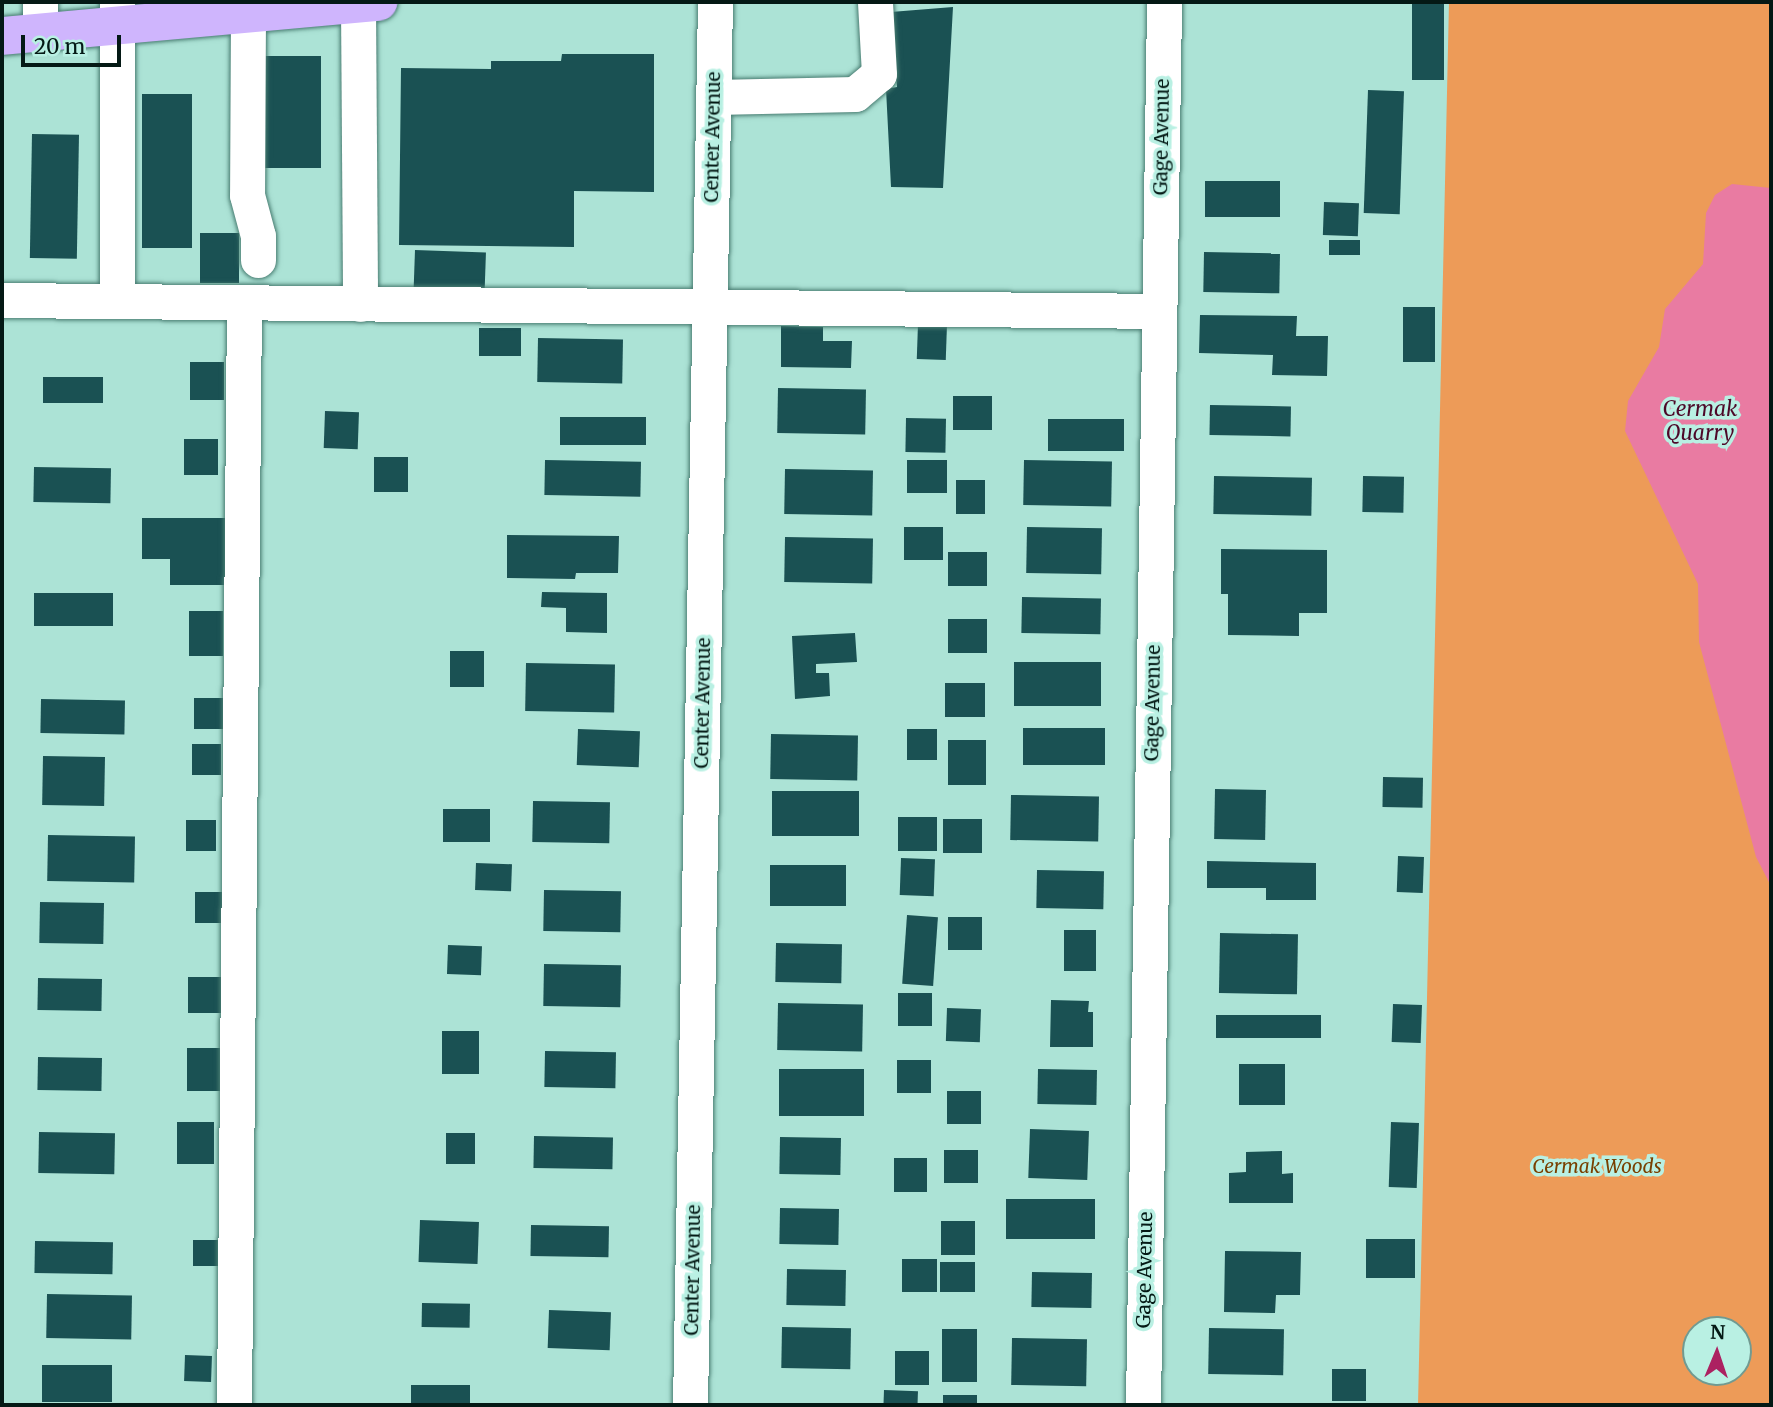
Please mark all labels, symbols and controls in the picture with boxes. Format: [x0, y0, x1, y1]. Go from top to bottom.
scale bar [24, 21, 124, 65]
text: 20 m [34, 33, 85, 60]
street label: Center Avenue [700, 71, 726, 203]
street label: Gage Avenue [1150, 79, 1174, 195]
water label: Cermak Quarry [1663, 396, 1737, 446]
street label: Center Avenue [690, 637, 716, 769]
street label: Gage Avenue [1141, 645, 1165, 761]
park label: Cermak Woods [1532, 1156, 1662, 1178]
street label: Center Avenue [680, 1204, 706, 1336]
street label: Gage Avenue [1133, 1212, 1157, 1328]
north arrow [1682, 1316, 1752, 1386]
text: N [1710, 1320, 1726, 1344]

